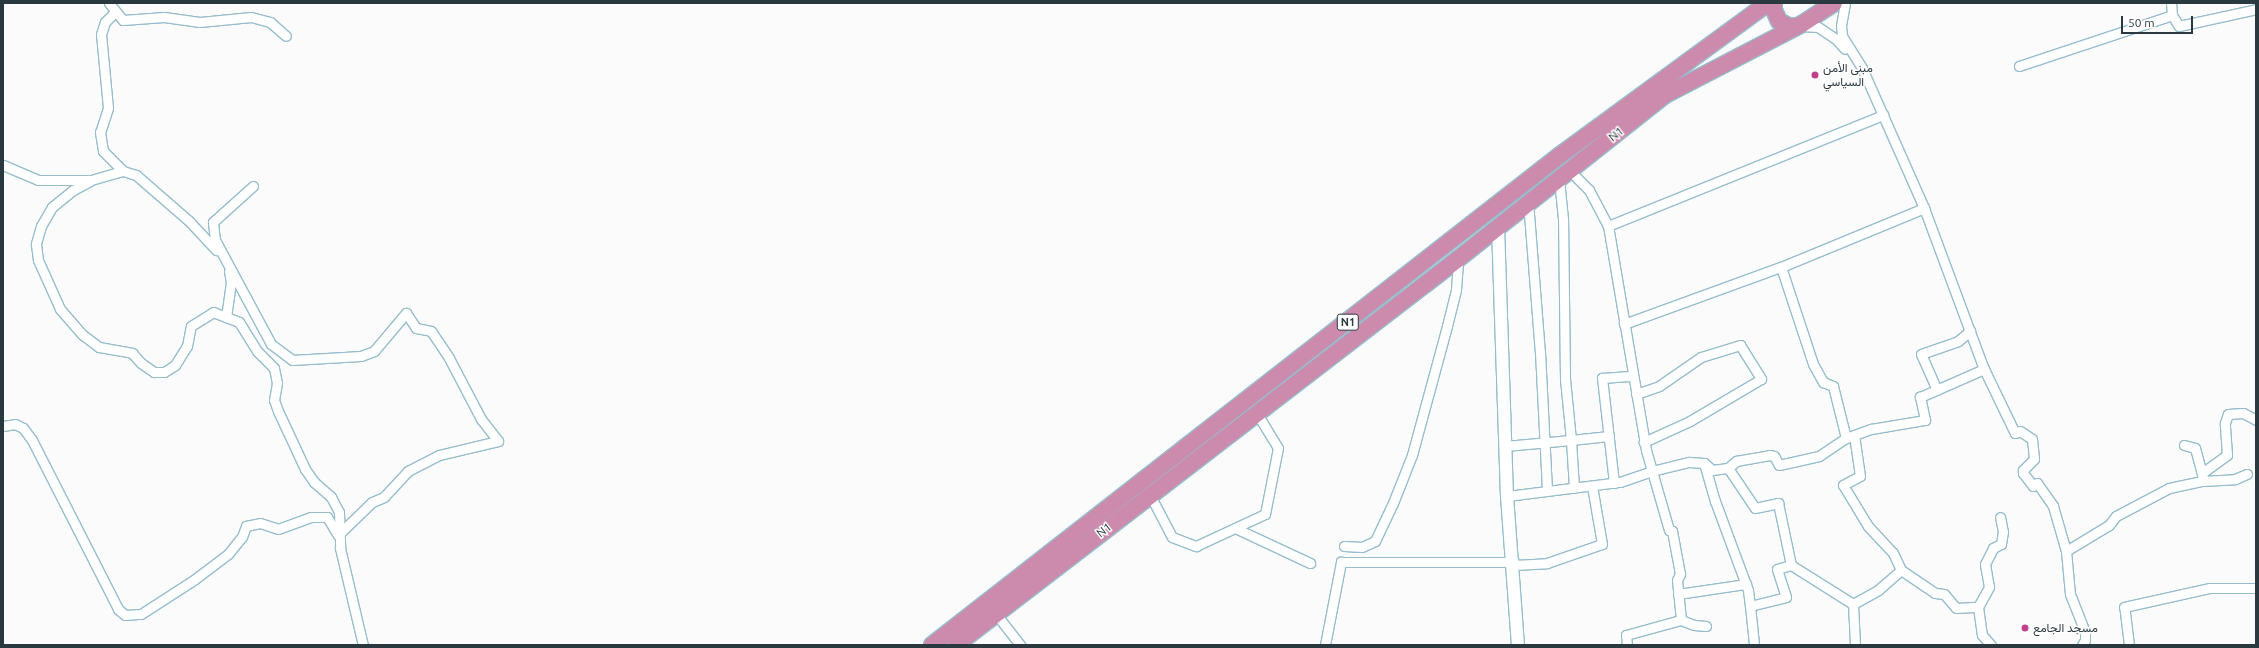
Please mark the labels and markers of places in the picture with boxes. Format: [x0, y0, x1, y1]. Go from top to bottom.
place label: مبنى الأمن السياسي [1823, 61, 1873, 89]
marker: مبنى الأمن السياسي [1810, 70, 1820, 80]
place label: مسجد الجامع [2033, 621, 2098, 635]
marker: مسجد الجامع [2020, 623, 2030, 633]

